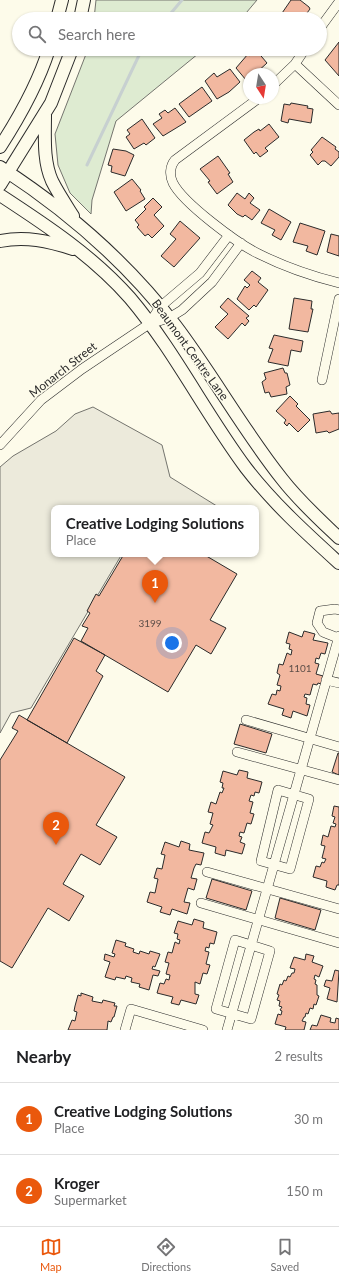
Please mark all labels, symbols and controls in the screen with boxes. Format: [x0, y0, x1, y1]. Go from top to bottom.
search box [12, 12, 327, 56]
icon: search [26, 23, 48, 45]
text: Search here [58, 25, 135, 43]
north arrow [243, 68, 279, 104]
street label: Beaumont Centre Lane [149, 296, 232, 403]
street label: Monarch Street [26, 338, 100, 401]
popup [51, 505, 259, 557]
text: Creative Lodging Solutions [66, 514, 244, 532]
text: Place [66, 532, 96, 548]
pin: 1 [142, 570, 168, 603]
house number: 3199 [138, 617, 162, 629]
your location [162, 633, 182, 653]
house number: 1101 [288, 662, 312, 674]
pin: 2 [43, 812, 69, 845]
text: Nearby [16, 1046, 71, 1067]
text: 2 results [275, 1048, 323, 1064]
text: Creative Lodging Solutions [54, 1102, 232, 1120]
text: 1 [25, 1111, 33, 1127]
text: 30 m [294, 1111, 323, 1127]
text: Place [54, 1120, 84, 1136]
text: Kroger [54, 1174, 100, 1192]
text: 2 [25, 1183, 33, 1199]
text: 150 m [286, 1183, 323, 1199]
text: Supermarket [54, 1192, 127, 1208]
tab: Map [40, 1236, 62, 1273]
tab: Directions [141, 1236, 191, 1273]
tab: Saved [270, 1236, 299, 1273]

